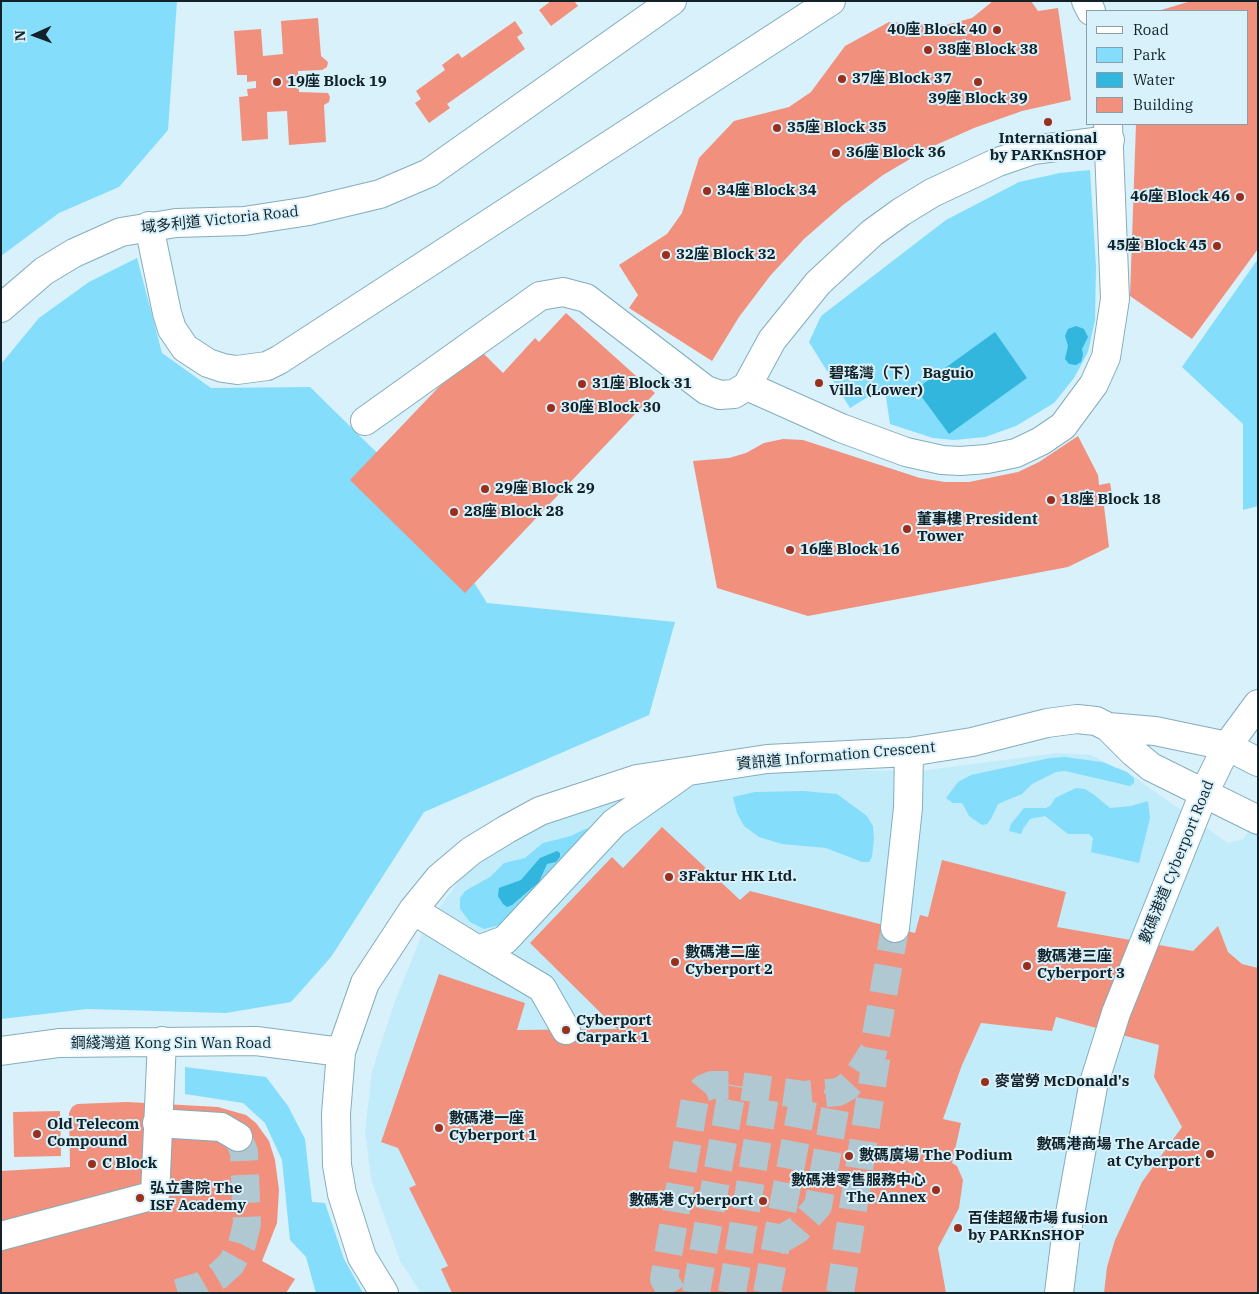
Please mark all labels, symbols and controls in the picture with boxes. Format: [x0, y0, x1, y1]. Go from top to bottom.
north arrow [10, 10, 60, 60]
legend [1086, 10, 1249, 125]
text: Road [1133, 20, 1169, 39]
place label: 40座 Block 40 [887, 21, 987, 39]
marker: 40座 Block 40 [991, 24, 1003, 36]
text: N [11, 30, 29, 41]
place label: 38座 Block 38 [938, 41, 1038, 59]
marker: 38座 Block 38 [922, 44, 934, 56]
text: Park [1133, 45, 1166, 64]
place label: 37座 Block 37 [852, 70, 952, 88]
text: Water [1133, 70, 1175, 89]
place label: 19座 Block 19 [287, 73, 387, 91]
marker: 37座 Block 37 [836, 73, 848, 85]
marker: 19座 Block 19 [271, 76, 283, 88]
marker: 39座 Block 39 [972, 76, 984, 88]
place label: 39座 Block 39 [928, 90, 1028, 108]
text: Building [1133, 95, 1193, 114]
marker: International by PARKnSHOP [1042, 116, 1054, 128]
place label: 35座 Block 35 [787, 119, 887, 137]
marker: 35座 Block 35 [771, 122, 783, 134]
place label: International by PARKnSHOP [990, 130, 1106, 165]
place label: 36座 Block 36 [846, 144, 946, 162]
marker: 36座 Block 36 [830, 147, 842, 159]
place label: 34座 Block 34 [717, 182, 817, 200]
marker: 34座 Block 34 [701, 185, 713, 197]
place label: 46座 Block 46 [1130, 188, 1230, 206]
marker: 46座 Block 46 [1234, 191, 1246, 203]
street label: 域多利道 Victoria Road [140, 203, 300, 237]
place label: 45座 Block 45 [1107, 237, 1207, 255]
marker: 45座 Block 45 [1211, 240, 1223, 252]
place label: 32座 Block 32 [676, 246, 776, 264]
marker: 32座 Block 32 [660, 249, 672, 261]
place label: 碧瑤灣（下） Baguio Villa (Lower) [829, 365, 974, 400]
place label: 31座 Block 31 [592, 375, 692, 393]
marker: 碧瑤灣（下） Baguio Villa (Lower) [813, 377, 825, 389]
marker: 31座 Block 31 [576, 378, 588, 390]
place label: 30座 Block 30 [561, 399, 661, 417]
marker: 30座 Block 30 [545, 402, 557, 414]
place label: 29座 Block 29 [495, 480, 595, 498]
marker: 29座 Block 29 [479, 483, 491, 495]
place label: 18座 Block 18 [1061, 491, 1161, 509]
marker: 18座 Block 18 [1045, 494, 1057, 506]
place label: 28座 Block 28 [464, 503, 564, 521]
marker: 28座 Block 28 [448, 506, 460, 518]
place label: 董事樓 President Tower [917, 511, 1038, 546]
marker: 董事樓 President Tower [901, 523, 913, 535]
place label: 16座 Block 16 [800, 541, 900, 559]
marker: 16座 Block 16 [784, 544, 796, 556]
street label: 資訊道 Information Crescent [736, 738, 936, 774]
street label: 數碼港道 Cyberport Road [1136, 778, 1218, 946]
place label: 3Faktur HK Ltd. [679, 868, 797, 886]
marker: 3Faktur HK Ltd. [663, 871, 675, 883]
place label: 數碼港二座 Cyberport 2 [685, 944, 773, 979]
place label: 數碼港三座 Cyberport 3 [1037, 948, 1125, 983]
marker: 數碼港二座 Cyberport 2 [669, 956, 681, 968]
marker: 數碼港三座 Cyberport 3 [1021, 960, 1033, 972]
place label: Cyberport Carpark 1 [576, 1012, 651, 1047]
marker: Cyberport Carpark 1 [560, 1024, 572, 1036]
street label: 鋼綫灣道 Kong Sin Wan Road [71, 1035, 271, 1053]
place label: 麥當勞 McDonald's [995, 1073, 1129, 1091]
marker: 麥當勞 McDonald's [979, 1076, 991, 1088]
place label: 數碼港一座 Cyberport 1 [449, 1110, 537, 1145]
place label: Old Telecom Compound [47, 1116, 139, 1151]
marker: 數碼港一座 Cyberport 1 [433, 1122, 445, 1134]
marker: Old Telecom Compound [31, 1128, 43, 1140]
place label: 數碼港商場 The Arcade at Cyberport [1037, 1136, 1200, 1171]
place label: 數碼廣場 The Podium [859, 1147, 1013, 1165]
marker: 數碼港商場 The Arcade at Cyberport [1204, 1148, 1216, 1160]
marker: 數碼廣場 The Podium [843, 1150, 855, 1162]
place label: C Block [102, 1155, 157, 1173]
marker: C Block [86, 1158, 98, 1170]
place label: 數碼港零售服務中心 The Annex [791, 1172, 926, 1207]
place label: 弘立書院 The ISF Academy [150, 1180, 246, 1215]
marker: 數碼港零售服務中心 The Annex [930, 1184, 942, 1196]
marker: 弘立書院 The ISF Academy [134, 1192, 146, 1204]
place label: 數碼港 Cyberport [629, 1192, 753, 1210]
marker: 數碼港 Cyberport [757, 1195, 769, 1207]
place label: 百佳超級市場 fusion by PARKnSHOP [968, 1210, 1108, 1245]
marker: 百佳超級市場 fusion by PARKnSHOP [952, 1222, 964, 1234]

